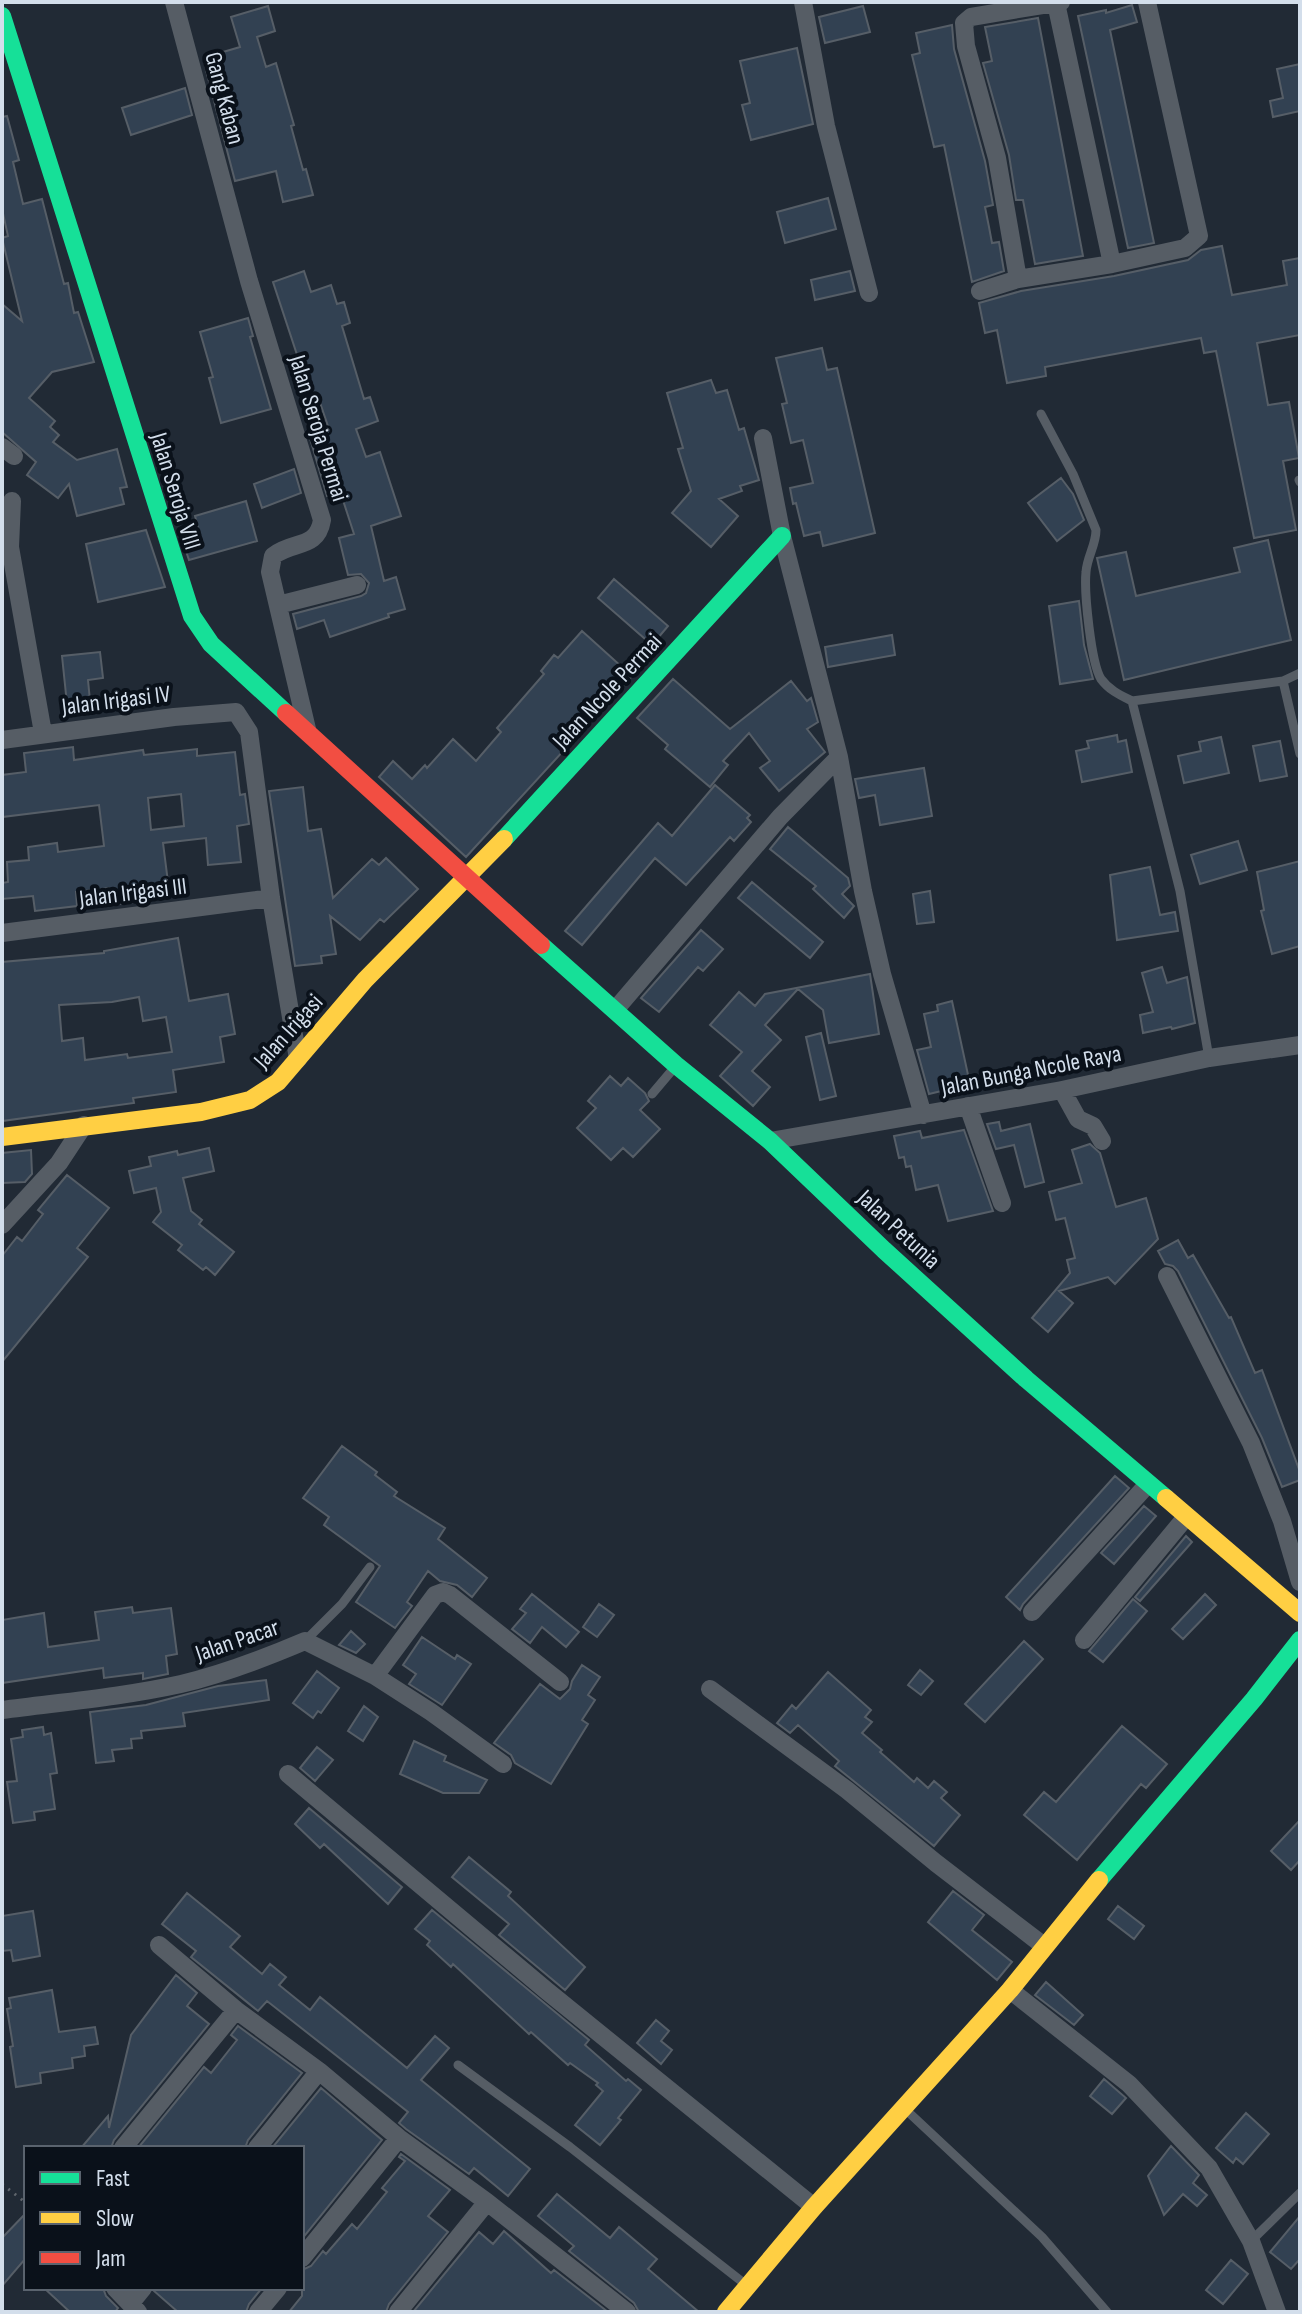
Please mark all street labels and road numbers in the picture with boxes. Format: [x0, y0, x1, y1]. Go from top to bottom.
street label: Gang Kaban [198, 49, 251, 147]
street label: Jalan Seroja Permai [282, 351, 355, 505]
street label: Jalan Seroja VIII [144, 428, 207, 553]
street label: Jalan Ncole Permai [546, 628, 668, 756]
street label: Jalan Irigasi IV [59, 679, 172, 722]
street label: Jalan Irigasi III [77, 872, 188, 914]
street label: Jalan Irigasi [247, 988, 329, 1075]
street label: Jalan Bunga Ncole Raya [938, 1039, 1124, 1102]
street label: Jalan Petunia [850, 1183, 946, 1275]
street label: Jalan Pacar [191, 1613, 283, 1669]

